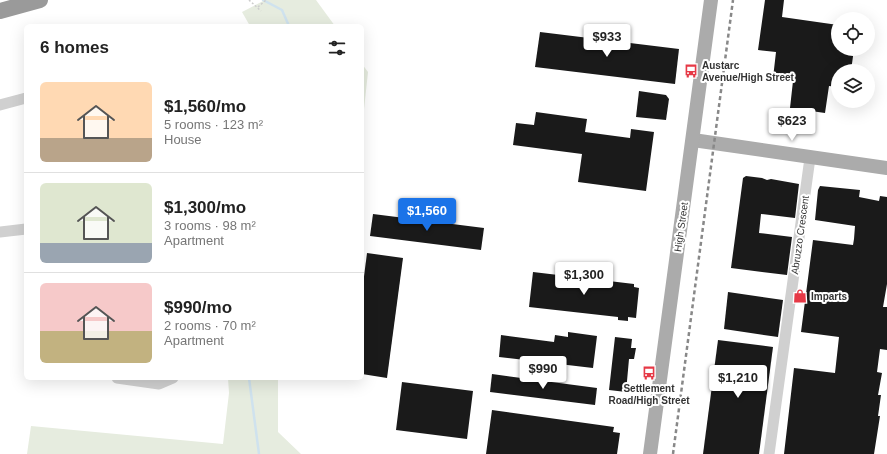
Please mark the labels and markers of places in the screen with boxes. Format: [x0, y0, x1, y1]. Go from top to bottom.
pin: $933 [583, 24, 631, 58]
place label: Austarc Avenue/High Street [702, 60, 795, 83]
bus stop icon: Austarc Avenue/High Street [683, 63, 699, 79]
pin: $623 [768, 108, 816, 142]
pin: $1,560 [394, 198, 460, 232]
pin: $1,300 [551, 262, 617, 296]
shop icon: Imparts [792, 288, 808, 304]
place label: Imparts [811, 291, 848, 302]
pin: $990 [519, 356, 567, 390]
bus stop icon: Settlement Road/High Street [641, 365, 657, 381]
pin: $1,210 [705, 365, 771, 399]
place label: Settlement Road/High Street [608, 383, 690, 406]

